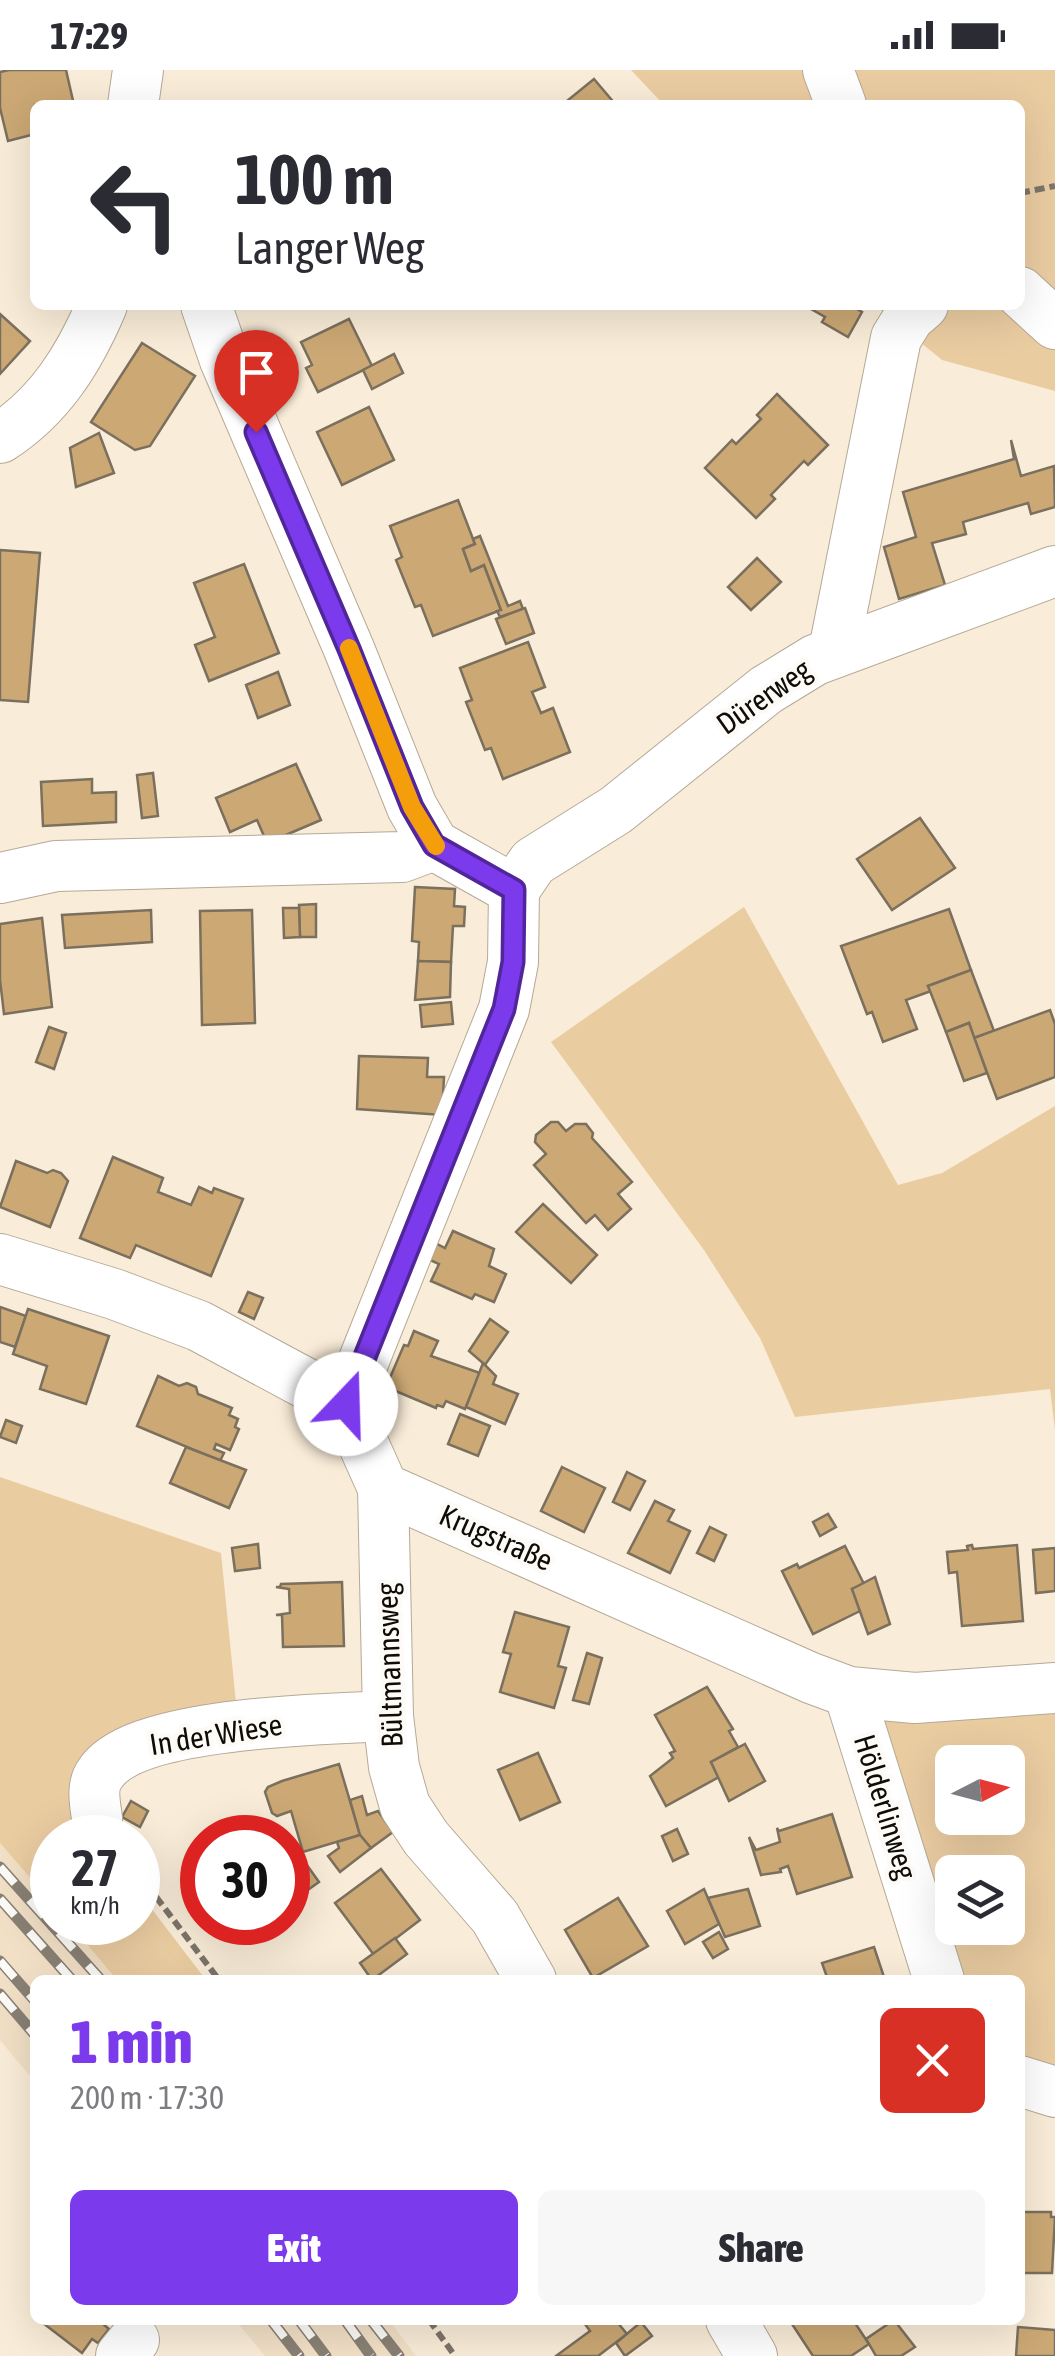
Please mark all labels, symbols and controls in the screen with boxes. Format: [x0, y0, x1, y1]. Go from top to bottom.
text: 17:29 [50, 14, 128, 57]
text: 100 m [235, 139, 394, 219]
icon: left [70, 140, 200, 270]
text: Langer Weg [235, 222, 425, 274]
pin [214, 330, 299, 433]
icon: arrive [229, 345, 284, 400]
street label: Dürerweg [710, 652, 817, 741]
position arrow [294, 1352, 398, 1456]
street label: Krugstraße [435, 1497, 558, 1577]
street label: Bültmannsweg [369, 1582, 409, 1748]
street label: In der Wiese [147, 1707, 284, 1761]
street label: Hölderlinweg [848, 1730, 924, 1883]
north arrow [935, 1745, 1025, 1835]
map controls [935, 1745, 1025, 1945]
speed limit sign: 30 [180, 1815, 310, 1945]
text: 27 [71, 1839, 118, 1897]
button: layers [935, 1855, 1025, 1945]
text: km/h [70, 1891, 120, 1919]
text: 1 min [70, 2007, 193, 2076]
button: close [880, 2008, 985, 2113]
text: 200 m · 17:30 [70, 2079, 224, 2116]
button: Exit [70, 2190, 518, 2305]
button: Share [538, 2190, 985, 2305]

